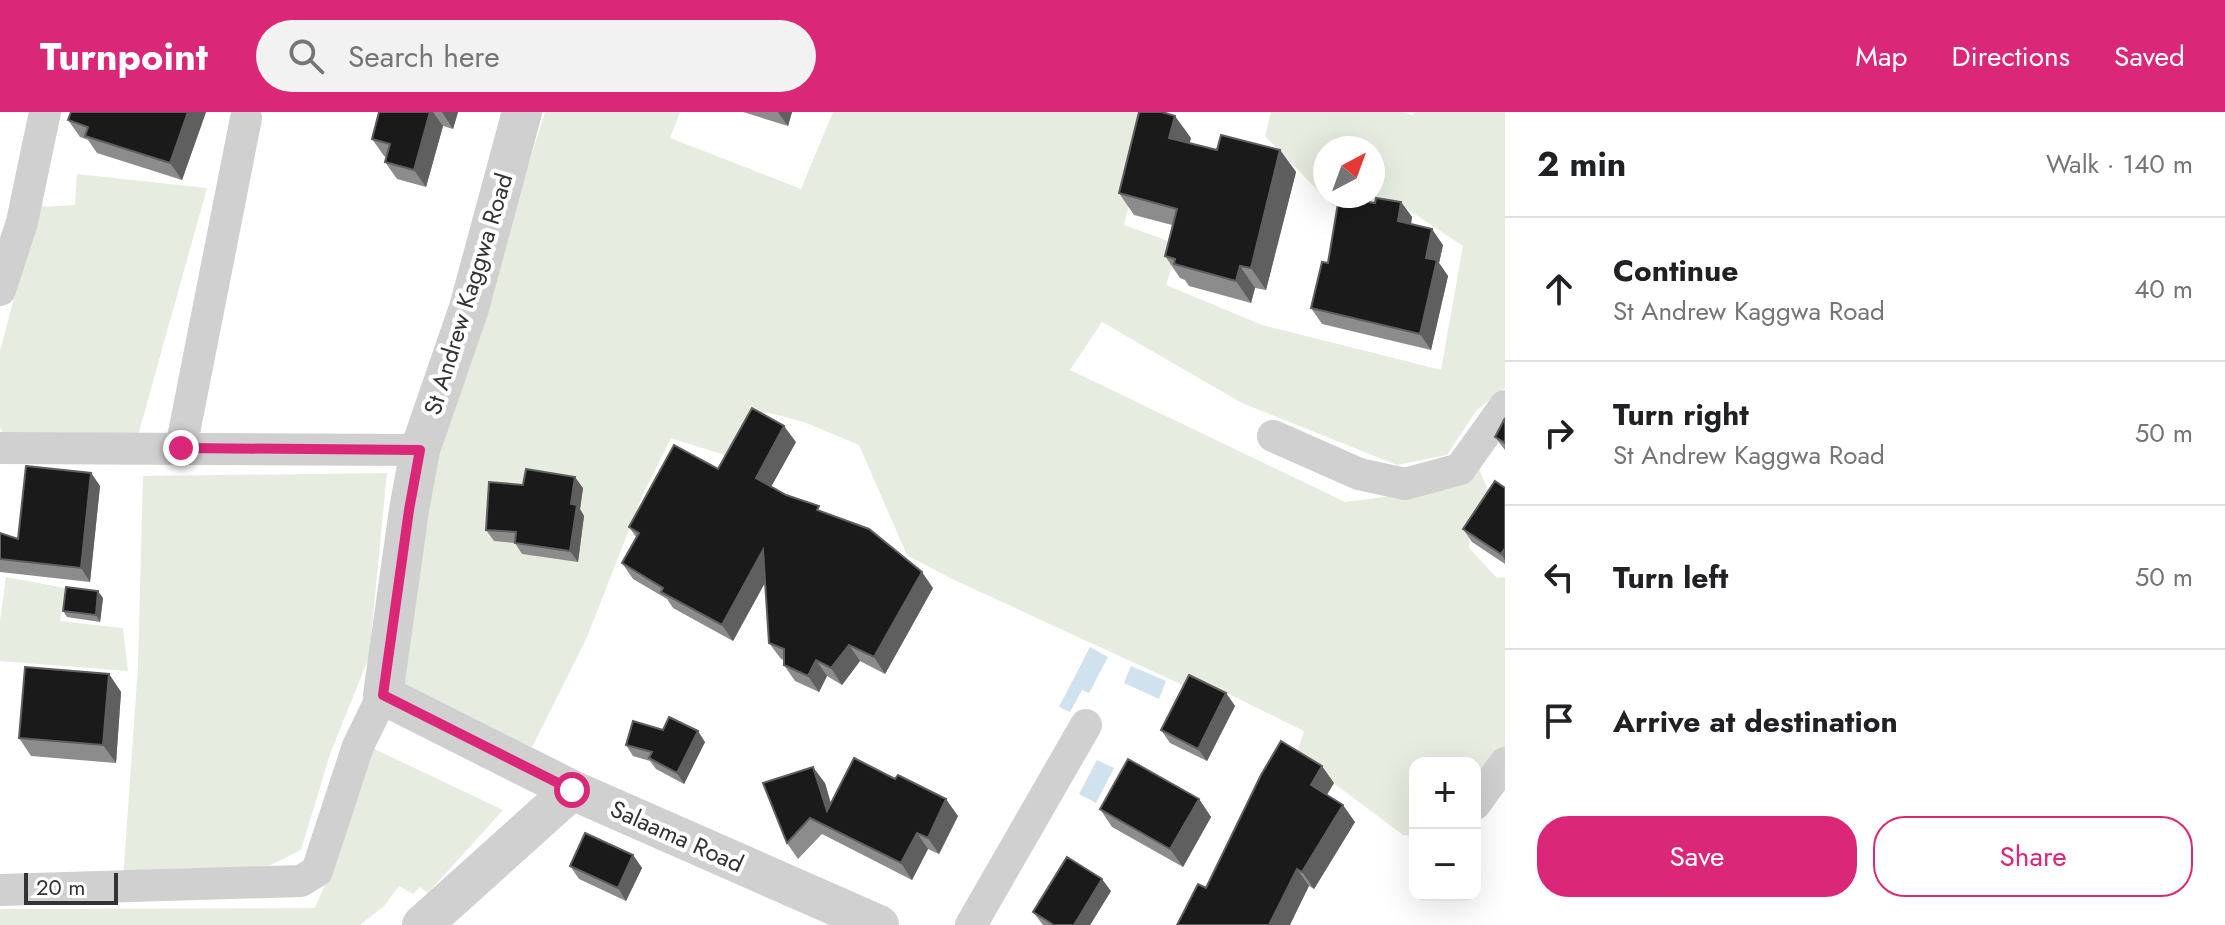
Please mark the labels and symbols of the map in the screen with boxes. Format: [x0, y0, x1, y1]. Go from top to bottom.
north arrow [1313, 136, 1385, 208]
street label: St Andrew Kaggwa Road [415, 169, 521, 419]
route end [163, 430, 199, 466]
route start [554, 772, 590, 808]
street label: Salaama Road [605, 791, 749, 881]
scale bar [24, 869, 118, 905]

